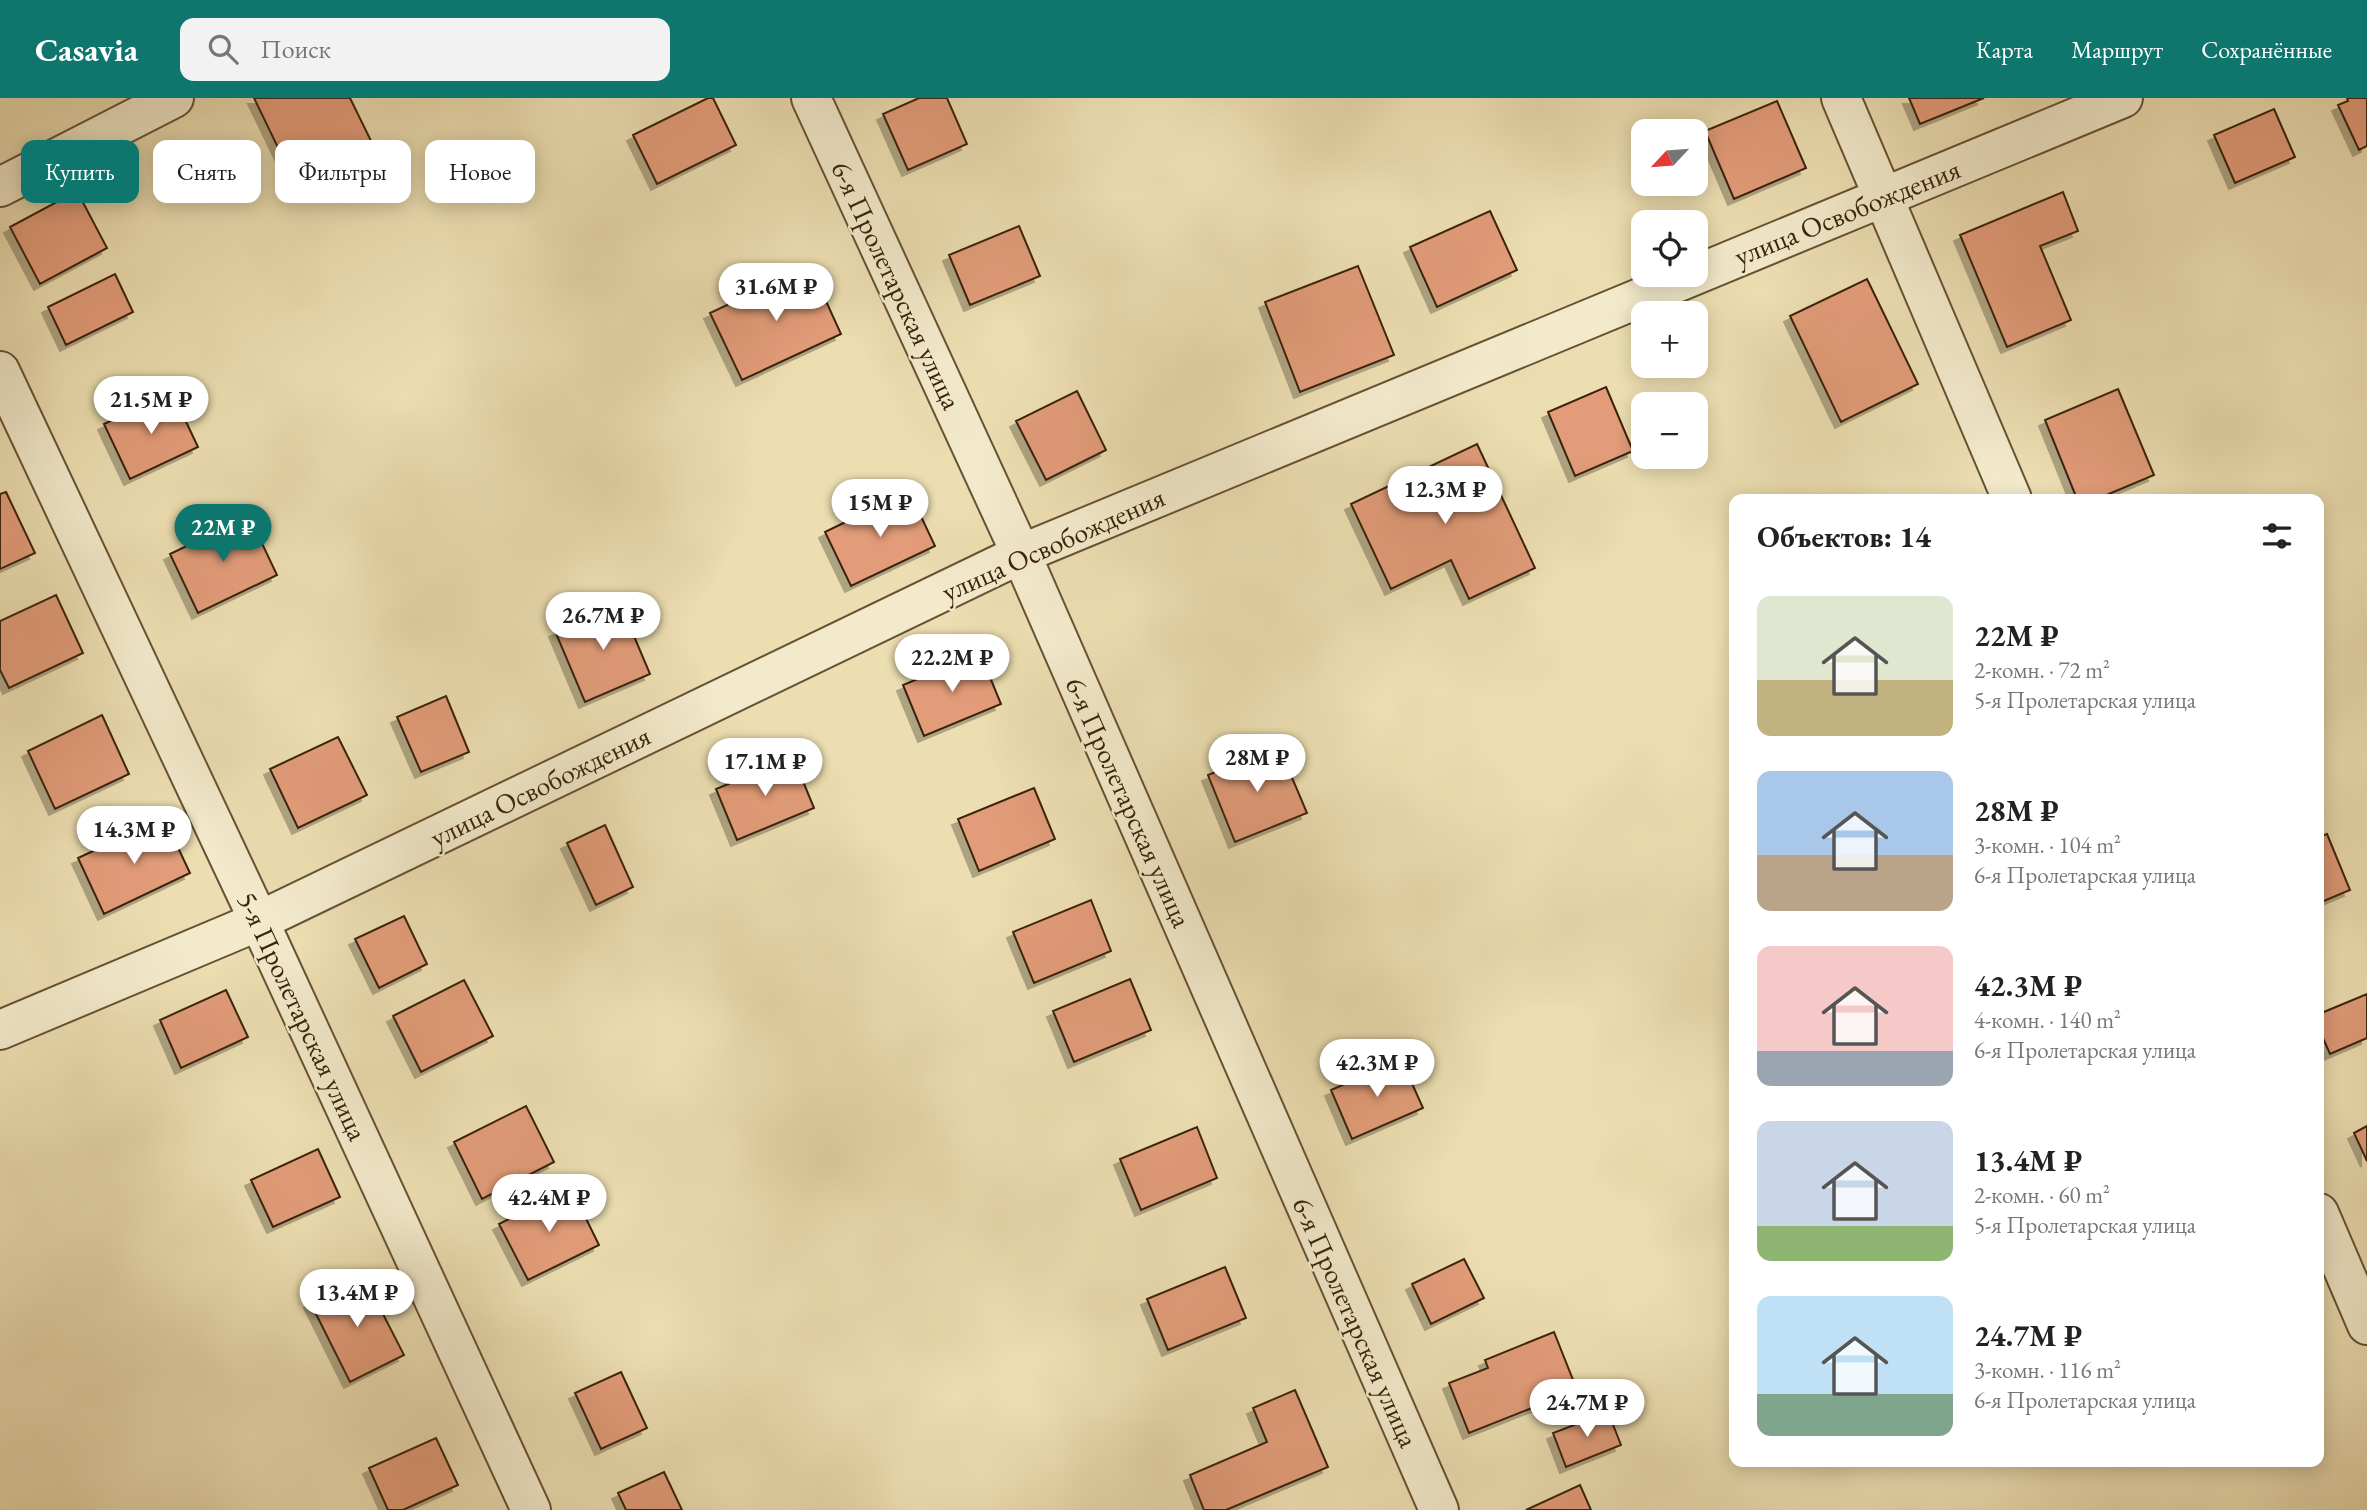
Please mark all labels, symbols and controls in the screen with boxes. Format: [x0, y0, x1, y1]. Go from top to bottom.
search box [180, 18, 670, 81]
text: Casavia [35, 28, 138, 71]
icon: search [204, 30, 242, 68]
text: Поиск [260, 32, 331, 66]
text: Карта [1976, 34, 2033, 65]
text: Маршрут [2071, 34, 2163, 65]
text: Сохранённые [2201, 34, 2332, 65]
north arrow [1631, 119, 1708, 196]
map controls [1631, 119, 1708, 469]
chip: Купить [21, 140, 139, 203]
chip: Снять [153, 140, 261, 203]
chip: Фильтры [275, 140, 411, 203]
chip: Новое [425, 140, 535, 203]
street label: улица Освобождения [1729, 150, 1965, 274]
street label: 6-я Пролетарская улица [824, 155, 971, 416]
button: locate [1631, 210, 1708, 287]
pin: 31.6M ₽ [711, 264, 841, 323]
text: 31.6M ₽ [735, 271, 817, 301]
button: + [1631, 301, 1708, 378]
pin: 21.5M ₽ [86, 376, 216, 436]
text: 21.5M ₽ [110, 384, 192, 414]
button: − [1631, 392, 1708, 469]
pin: 12.3M ₽ [1380, 466, 1510, 526]
text: 12.3M ₽ [1404, 474, 1486, 504]
street label: улица Освобождения [936, 479, 1170, 609]
pin: 15M ₽ [831, 480, 929, 539]
text: 15M ₽ [847, 487, 913, 517]
pin: 22M ₽ [174, 504, 272, 564]
text: 22M ₽ [190, 512, 256, 542]
text: Объектов: 14 [1757, 517, 1931, 556]
icon: filters [2258, 517, 2296, 555]
pin: 26.7M ₽ [538, 592, 668, 652]
text: 26.7M ₽ [562, 600, 644, 630]
text: 22M ₽ [1974, 616, 2059, 655]
icon: home [1813, 624, 1897, 708]
pin: 22.2M ₽ [887, 634, 1017, 694]
text: 22.2M ₽ [911, 642, 993, 672]
text: 2-комн. · 72 m² [1974, 655, 2110, 685]
street label: 6-я Пролетарская улица [1058, 671, 1201, 934]
text: 5-я Пролетарская улица [1974, 685, 2196, 715]
street label: улица Освобождения [424, 717, 656, 855]
pin: 28M ₽ [1208, 734, 1306, 794]
pin: 17.1M ₽ [700, 738, 830, 798]
text: 28M ₽ [1224, 742, 1290, 772]
text: 17.1M ₽ [724, 746, 806, 776]
text: 28M ₽ [1974, 791, 2059, 830]
icon: home [1813, 799, 1897, 883]
pin: 14.3M ₽ [69, 806, 199, 866]
text: 14.3M ₽ [93, 814, 175, 844]
text: 3-комн. · 104 m² [1974, 830, 2121, 860]
text: 6-я Пролетарская улица [1974, 860, 2196, 890]
street label: 5-я Пролетарская улица [230, 886, 377, 1147]
text: 42.3M ₽ [1974, 966, 2082, 1005]
icon: home [1813, 974, 1897, 1058]
text: 4-комн. · 140 m² [1974, 1005, 2121, 1035]
text: 6-я Пролетарская улица [1974, 1035, 2196, 1065]
pin: 42.3M ₽ [1312, 1040, 1442, 1099]
text: 42.3M ₽ [1336, 1047, 1418, 1077]
text: 13.4M ₽ [1974, 1141, 2082, 1180]
icon: home [1813, 1149, 1897, 1233]
pin: 42.4M ₽ [484, 1174, 614, 1234]
text: 2-комн. · 60 m² [1974, 1180, 2110, 1210]
text: 42.4M ₽ [508, 1182, 590, 1212]
street label: 6-я Пролетарская улица [1285, 1191, 1428, 1454]
text: 5-я Пролетарская улица [1974, 1210, 2196, 1240]
pin: 13.4M ₽ [292, 1270, 422, 1329]
text: 13.4M ₽ [316, 1277, 398, 1307]
text: 24.7M ₽ [1974, 1316, 2082, 1355]
icon: home [1813, 1324, 1897, 1408]
text: 3-комн. · 116 m² [1974, 1355, 2121, 1385]
pin: 24.7M ₽ [1522, 1380, 1652, 1439]
text: 6-я Пролетарская улица [1974, 1385, 2196, 1415]
text: 24.7M ₽ [1546, 1387, 1628, 1417]

